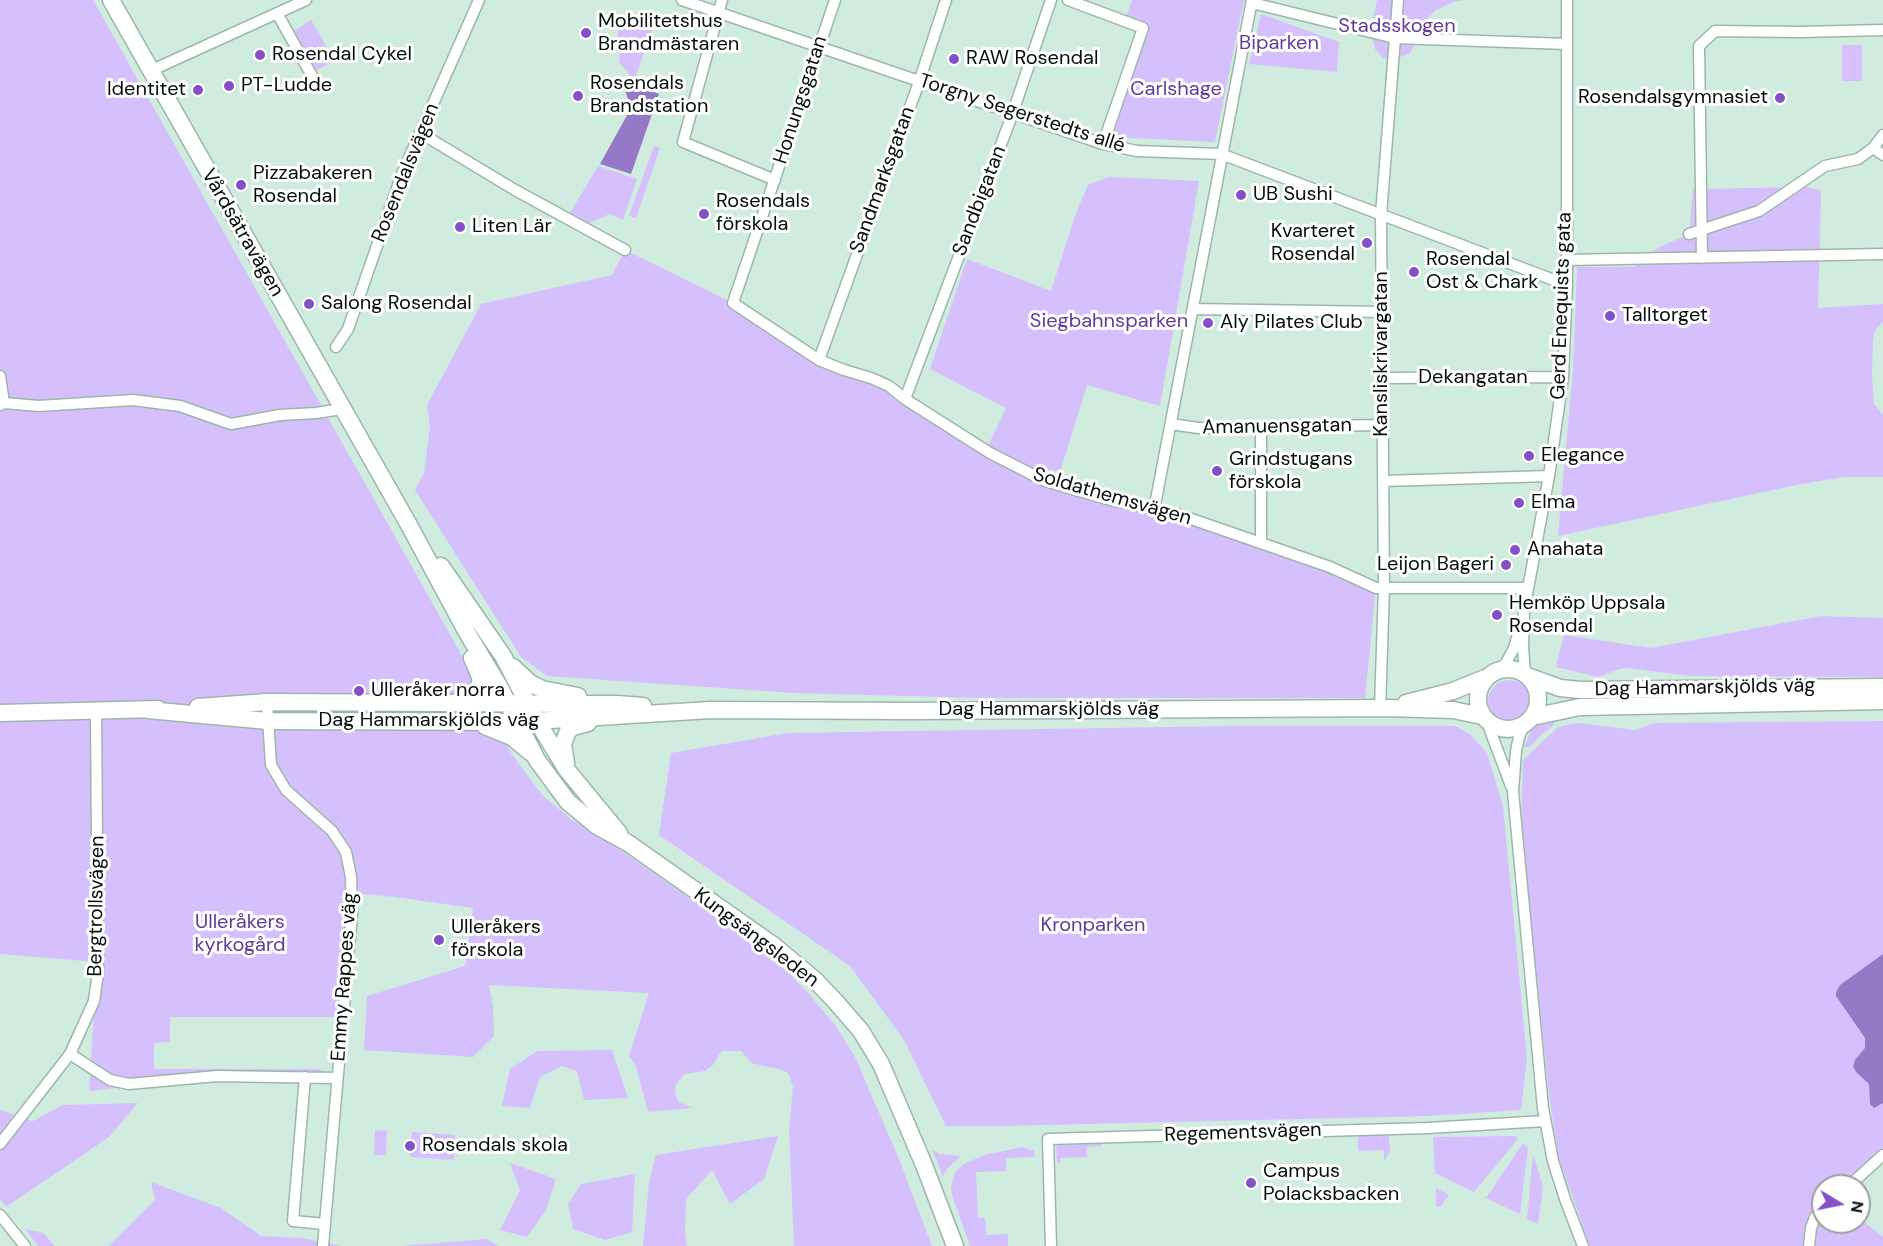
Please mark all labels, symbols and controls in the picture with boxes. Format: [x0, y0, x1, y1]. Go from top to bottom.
place label: Mobilitetshus Brandmästaren [598, 10, 739, 57]
park label: Stadsskogen [1338, 15, 1456, 39]
marker: Mobilitetshus Brandmästaren [579, 26, 593, 40]
park label: Biparken [1239, 32, 1319, 56]
street label: Honungsgatan [769, 33, 833, 167]
place label: Rosendal Cykel [272, 43, 412, 67]
place label: RAW Rosendal [966, 47, 1098, 71]
marker: Rosendal Cykel [253, 48, 267, 62]
marker: RAW Rosendal [947, 52, 961, 66]
street label: Torgny Segerstedts allé [916, 69, 1128, 159]
place label: Rosendals Brandstation [590, 72, 708, 119]
place label: PT-Ludde [241, 74, 332, 98]
place label: Identitet [107, 78, 186, 102]
park label: Carlshage [1130, 78, 1222, 102]
marker: PT-Ludde [222, 79, 236, 93]
marker: Identitet [191, 83, 205, 97]
place label: Rosendalsgymnasiet [1578, 86, 1768, 110]
marker: Rosendals Brandstation [571, 89, 585, 103]
marker: Rosendalsgymnasiet [1773, 91, 1787, 105]
street label: Rosendalsvägen [367, 100, 445, 246]
street label: Sandmarksgatan [845, 103, 921, 257]
street label: Sandbigatan [948, 143, 1012, 259]
place label: Pizzabakeren Rosendal [253, 162, 373, 209]
street label: Vårdsätravägen [196, 165, 288, 301]
marker: Pizzabakeren Rosendal [234, 178, 248, 192]
place label: UB Sushi [1253, 183, 1333, 207]
marker: UB Sushi [1234, 188, 1248, 202]
place label: Rosendals förskola [716, 190, 810, 237]
marker: Rosendals förskola [697, 207, 711, 221]
street label: Gerd Enequists gata [1547, 212, 1577, 400]
place label: Liten Lär [472, 215, 552, 239]
marker: Liten Lär [453, 220, 467, 234]
place label: Kvarteret Rosendal [1271, 220, 1355, 267]
marker: Kvarteret Rosendal [1360, 236, 1374, 250]
place label: Rosendal Ost & Chark [1426, 248, 1538, 295]
marker: Rosendal Ost & Chark [1407, 265, 1421, 279]
street label: Kansliskrivargatan [1370, 271, 1394, 437]
place label: Salong Rosendal [321, 292, 472, 316]
marker: Salong Rosendal [302, 297, 316, 311]
place label: Talltorget [1622, 304, 1708, 328]
marker: Talltorget [1603, 309, 1617, 323]
park label: Siegbahnsparken [1030, 310, 1188, 334]
place label: Aly Pilates Club [1220, 311, 1363, 335]
marker: Aly Pilates Club [1201, 316, 1215, 330]
street label: Dekangatan [1418, 366, 1528, 390]
street label: Amanuensgatan [1202, 414, 1352, 440]
place label: Elegance [1541, 444, 1624, 468]
place label: Grindstugans förskola [1229, 448, 1353, 495]
marker: Elegance [1522, 449, 1536, 463]
street label: Soldathemsvägen [1030, 463, 1194, 531]
marker: Grindstugans förskola [1210, 464, 1224, 478]
place label: Elma [1531, 491, 1575, 515]
marker: Elma [1512, 496, 1526, 510]
place label: Anahata [1527, 538, 1603, 562]
marker: Anahata [1508, 543, 1522, 557]
place label: Leijon Bageri [1377, 553, 1494, 577]
marker: Leijon Bageri [1499, 558, 1513, 572]
place label: Hemköp Uppsala Rosendal [1509, 592, 1665, 639]
marker: Hemköp Uppsala Rosendal [1490, 608, 1504, 622]
street label: Dag Hammarskjölds väg [1594, 674, 1816, 702]
place label: Ulleråker norra [371, 679, 505, 703]
marker: Ulleråker norra [352, 684, 366, 698]
street label: Dag Hammarskjölds väg [939, 698, 1159, 722]
street label: Dag Hammarskjölds väg [319, 709, 539, 733]
street label: Bergtrollsvägen [84, 835, 110, 977]
street label: Kungsängsleden [689, 883, 823, 993]
street label: Emmy Rappes väg [327, 892, 363, 1062]
park label: Ulleråkers kyrkogård [195, 911, 285, 958]
park label: Kronparken [1040, 914, 1146, 938]
place label: Ulleråkers förskola [451, 916, 541, 963]
marker: Ulleråkers förskola [432, 933, 446, 947]
street label: Regementsvägen [1164, 1118, 1322, 1148]
place label: Rosendals skola [422, 1134, 568, 1158]
marker: Rosendals skola [403, 1139, 417, 1153]
place label: Campus Polacksbacken [1263, 1160, 1399, 1207]
north arrow [1811, 1174, 1871, 1234]
marker: Campus Polacksbacken [1244, 1176, 1258, 1190]
text: N [1846, 1199, 1869, 1214]

